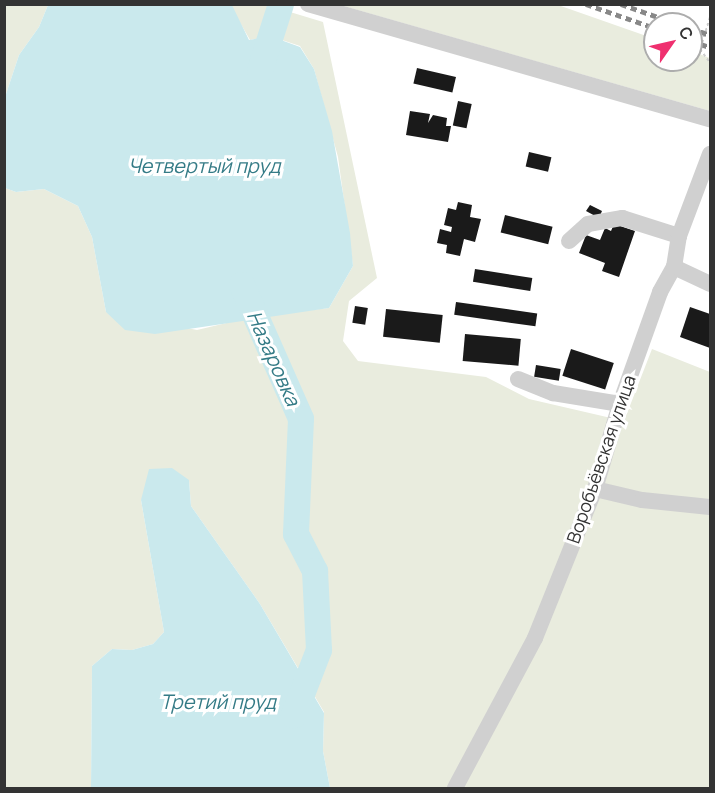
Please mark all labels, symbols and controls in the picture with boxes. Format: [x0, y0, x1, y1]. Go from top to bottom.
north arrow [643, 12, 703, 72]
text: С [674, 22, 699, 44]
water label: Четвертый пруд [128, 153, 280, 177]
water label: Назаровка [242, 307, 306, 409]
street label: Воробьёвская улица [562, 372, 640, 546]
water label: Третий пруд [160, 689, 276, 713]

